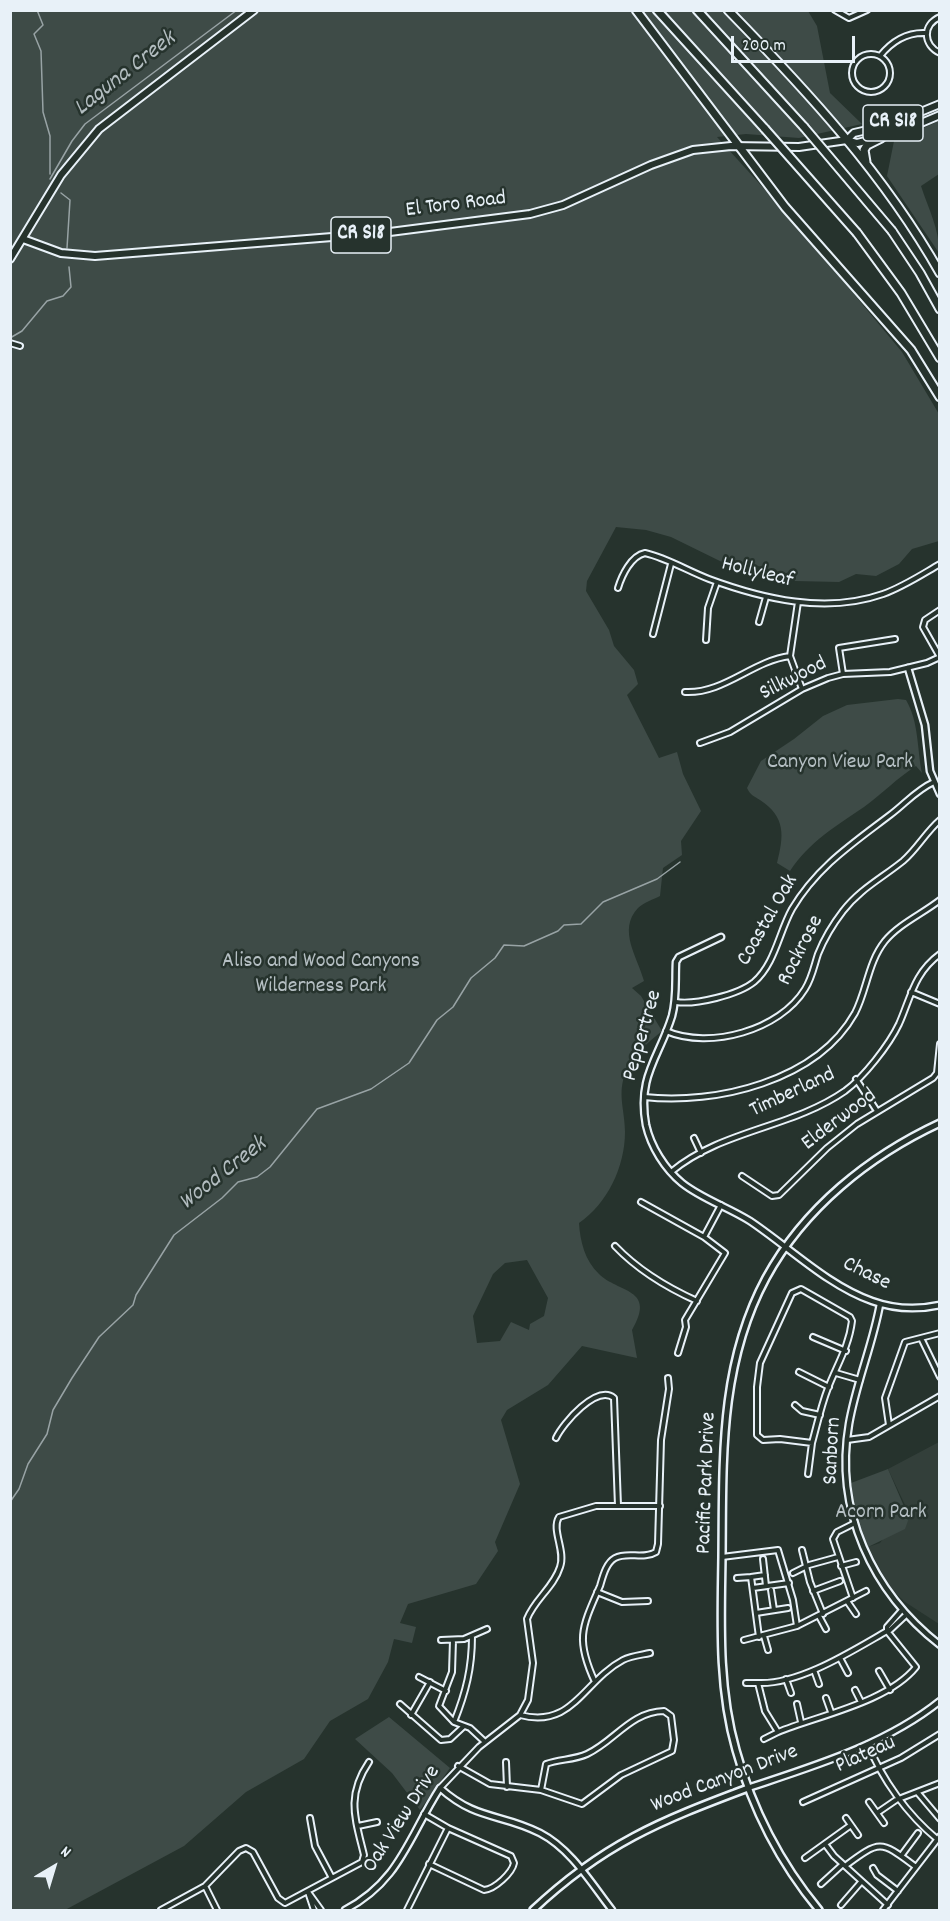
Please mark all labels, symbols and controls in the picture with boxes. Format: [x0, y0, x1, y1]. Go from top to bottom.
scale bar [734, 24, 858, 62]
water label: Laguna Creek [69, 26, 183, 124]
text: 200 m [742, 34, 786, 59]
road number: CR S18 [863, 105, 923, 141]
street label: El Toro Road [404, 187, 508, 225]
road number: CR S18 [331, 217, 391, 253]
street label: Hollyleaf [718, 552, 796, 596]
street label: Silkwood [756, 652, 832, 708]
park label: Canyon View Park [767, 751, 913, 777]
street label: Coastal Oak [732, 871, 806, 971]
street label: Rockrose [773, 911, 831, 991]
park label: Aliso and Wood Canyons Wilderness Park [222, 950, 420, 1002]
street label: Peppertree [618, 987, 670, 1085]
street label: Timberland [746, 1063, 840, 1125]
street label: Elderwood [797, 1084, 883, 1158]
water label: Wood Creek [174, 1132, 274, 1218]
street label: Chase [838, 1252, 894, 1298]
street label: Pacific Park Drive [692, 1412, 724, 1554]
street label: Sanborn [819, 1416, 849, 1486]
park label: Acorn Park [835, 1501, 927, 1527]
street label: Plateau [832, 1731, 900, 1781]
street label: Wood Canyon Drive [648, 1740, 802, 1820]
street label: Oak View Drive [358, 1761, 448, 1879]
north arrow [24, 1837, 84, 1897]
text: N [55, 1841, 76, 1864]

